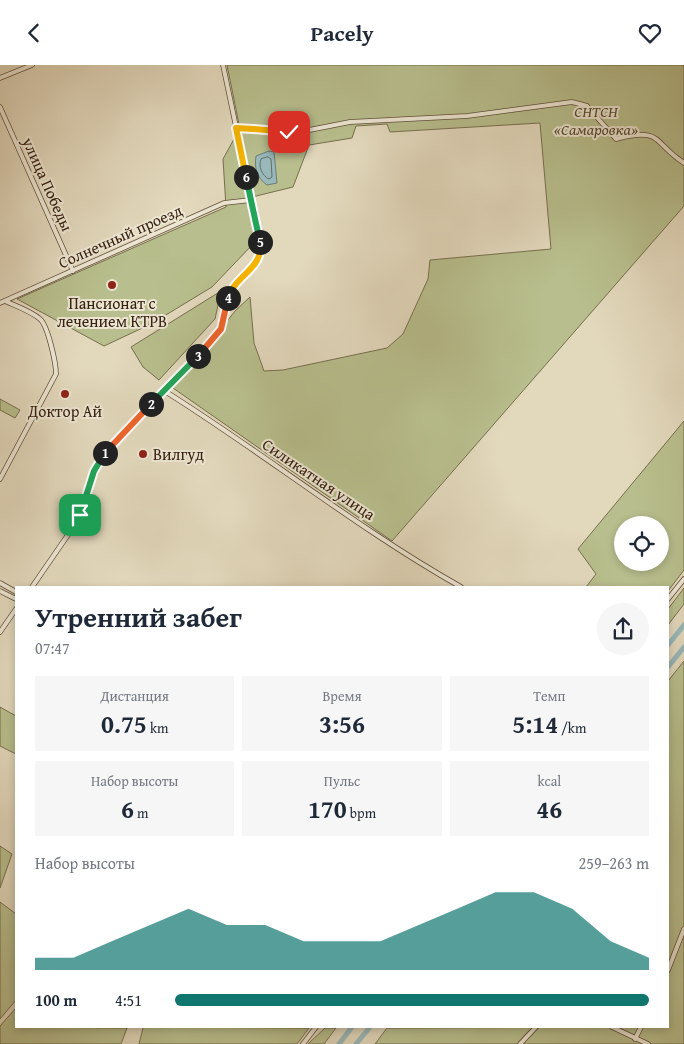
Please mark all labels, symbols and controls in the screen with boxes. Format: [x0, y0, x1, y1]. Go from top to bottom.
text: Pacely [310, 17, 374, 49]
icon: back [20, 19, 48, 47]
icon: heart [636, 19, 664, 47]
park label: СНТСН «Самаровка» [554, 99, 638, 141]
pin [268, 111, 310, 153]
icon: check [275, 118, 303, 146]
street label: улица Победы [16, 132, 79, 235]
pin: 6 [234, 165, 258, 189]
text: 6 [243, 167, 250, 187]
street label: Солнечный проезд [54, 198, 186, 274]
pin: 5 [248, 229, 272, 255]
text: 5 [257, 232, 264, 252]
marker: Пансионат с лечением КТРВ [106, 279, 118, 291]
pin: 4 [216, 285, 240, 311]
text: 4 [225, 288, 232, 308]
place label: Пансионат с лечением КТРВ [57, 291, 167, 333]
pin: 3 [186, 343, 210, 369]
text: 3 [195, 346, 202, 366]
marker: Доктор Ай [59, 388, 71, 400]
pin: 2 [138, 391, 164, 417]
text: 2 [148, 394, 155, 414]
place label: Доктор Ай [27, 399, 103, 423]
street label: Силикатная улица [258, 432, 381, 526]
pin: 1 [92, 441, 118, 465]
place label: Вилгуд [153, 442, 204, 466]
text: 1 [102, 443, 109, 463]
marker: Вилгуд [137, 448, 149, 460]
pin [59, 494, 101, 536]
icon: arrive [66, 501, 94, 529]
map controls [614, 516, 669, 571]
button: locate [614, 516, 669, 571]
text: Утренний забег [35, 596, 242, 637]
button: share [597, 603, 649, 655]
text: 07:47 [35, 636, 70, 660]
text: Дистанция [100, 686, 169, 706]
text: Время [322, 686, 362, 706]
text: Темп [533, 686, 565, 706]
text: 0.75 [101, 706, 147, 742]
text: 3:56 [319, 706, 365, 742]
text: 5:14 [512, 706, 558, 742]
text: km [147, 718, 168, 738]
text: /km [558, 718, 586, 738]
text: Набор высоты [91, 771, 178, 791]
text: Пульс [324, 771, 360, 791]
text: kcal [537, 771, 561, 791]
text: 6 [121, 791, 134, 827]
text: 170 [308, 791, 347, 827]
text: 46 [536, 791, 562, 827]
text: m [134, 803, 148, 823]
text: bpm [347, 803, 376, 823]
text: Набор высоты [35, 851, 135, 875]
text: 259–263 m [579, 851, 649, 875]
text: 100 m [35, 988, 77, 1012]
text: 4:51 [115, 988, 142, 1012]

